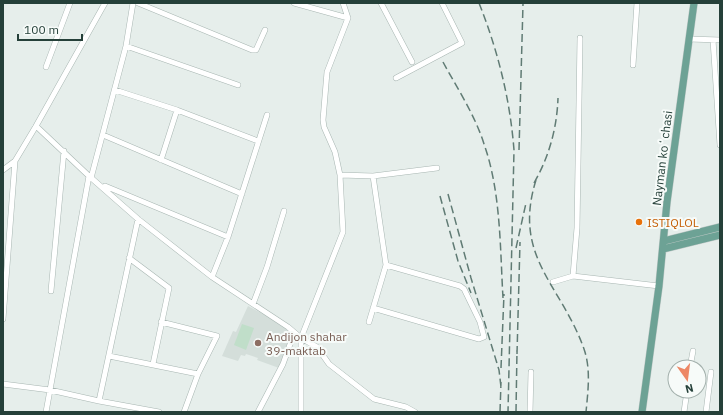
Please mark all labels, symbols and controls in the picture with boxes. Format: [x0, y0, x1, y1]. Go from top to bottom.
scale bar [18, 16, 82, 42]
text: 100 m [24, 22, 59, 37]
street label: Nayman koʻchasi [649, 110, 675, 206]
place label: ISTIQLOL [647, 215, 699, 230]
marker: ISTIQLOL [634, 217, 644, 227]
place label: Andijon shahar 39-maktab [266, 329, 347, 358]
marker: Andijon shahar 39-maktab [253, 338, 263, 348]
north arrow [667, 359, 707, 399]
text: N [684, 381, 695, 396]

